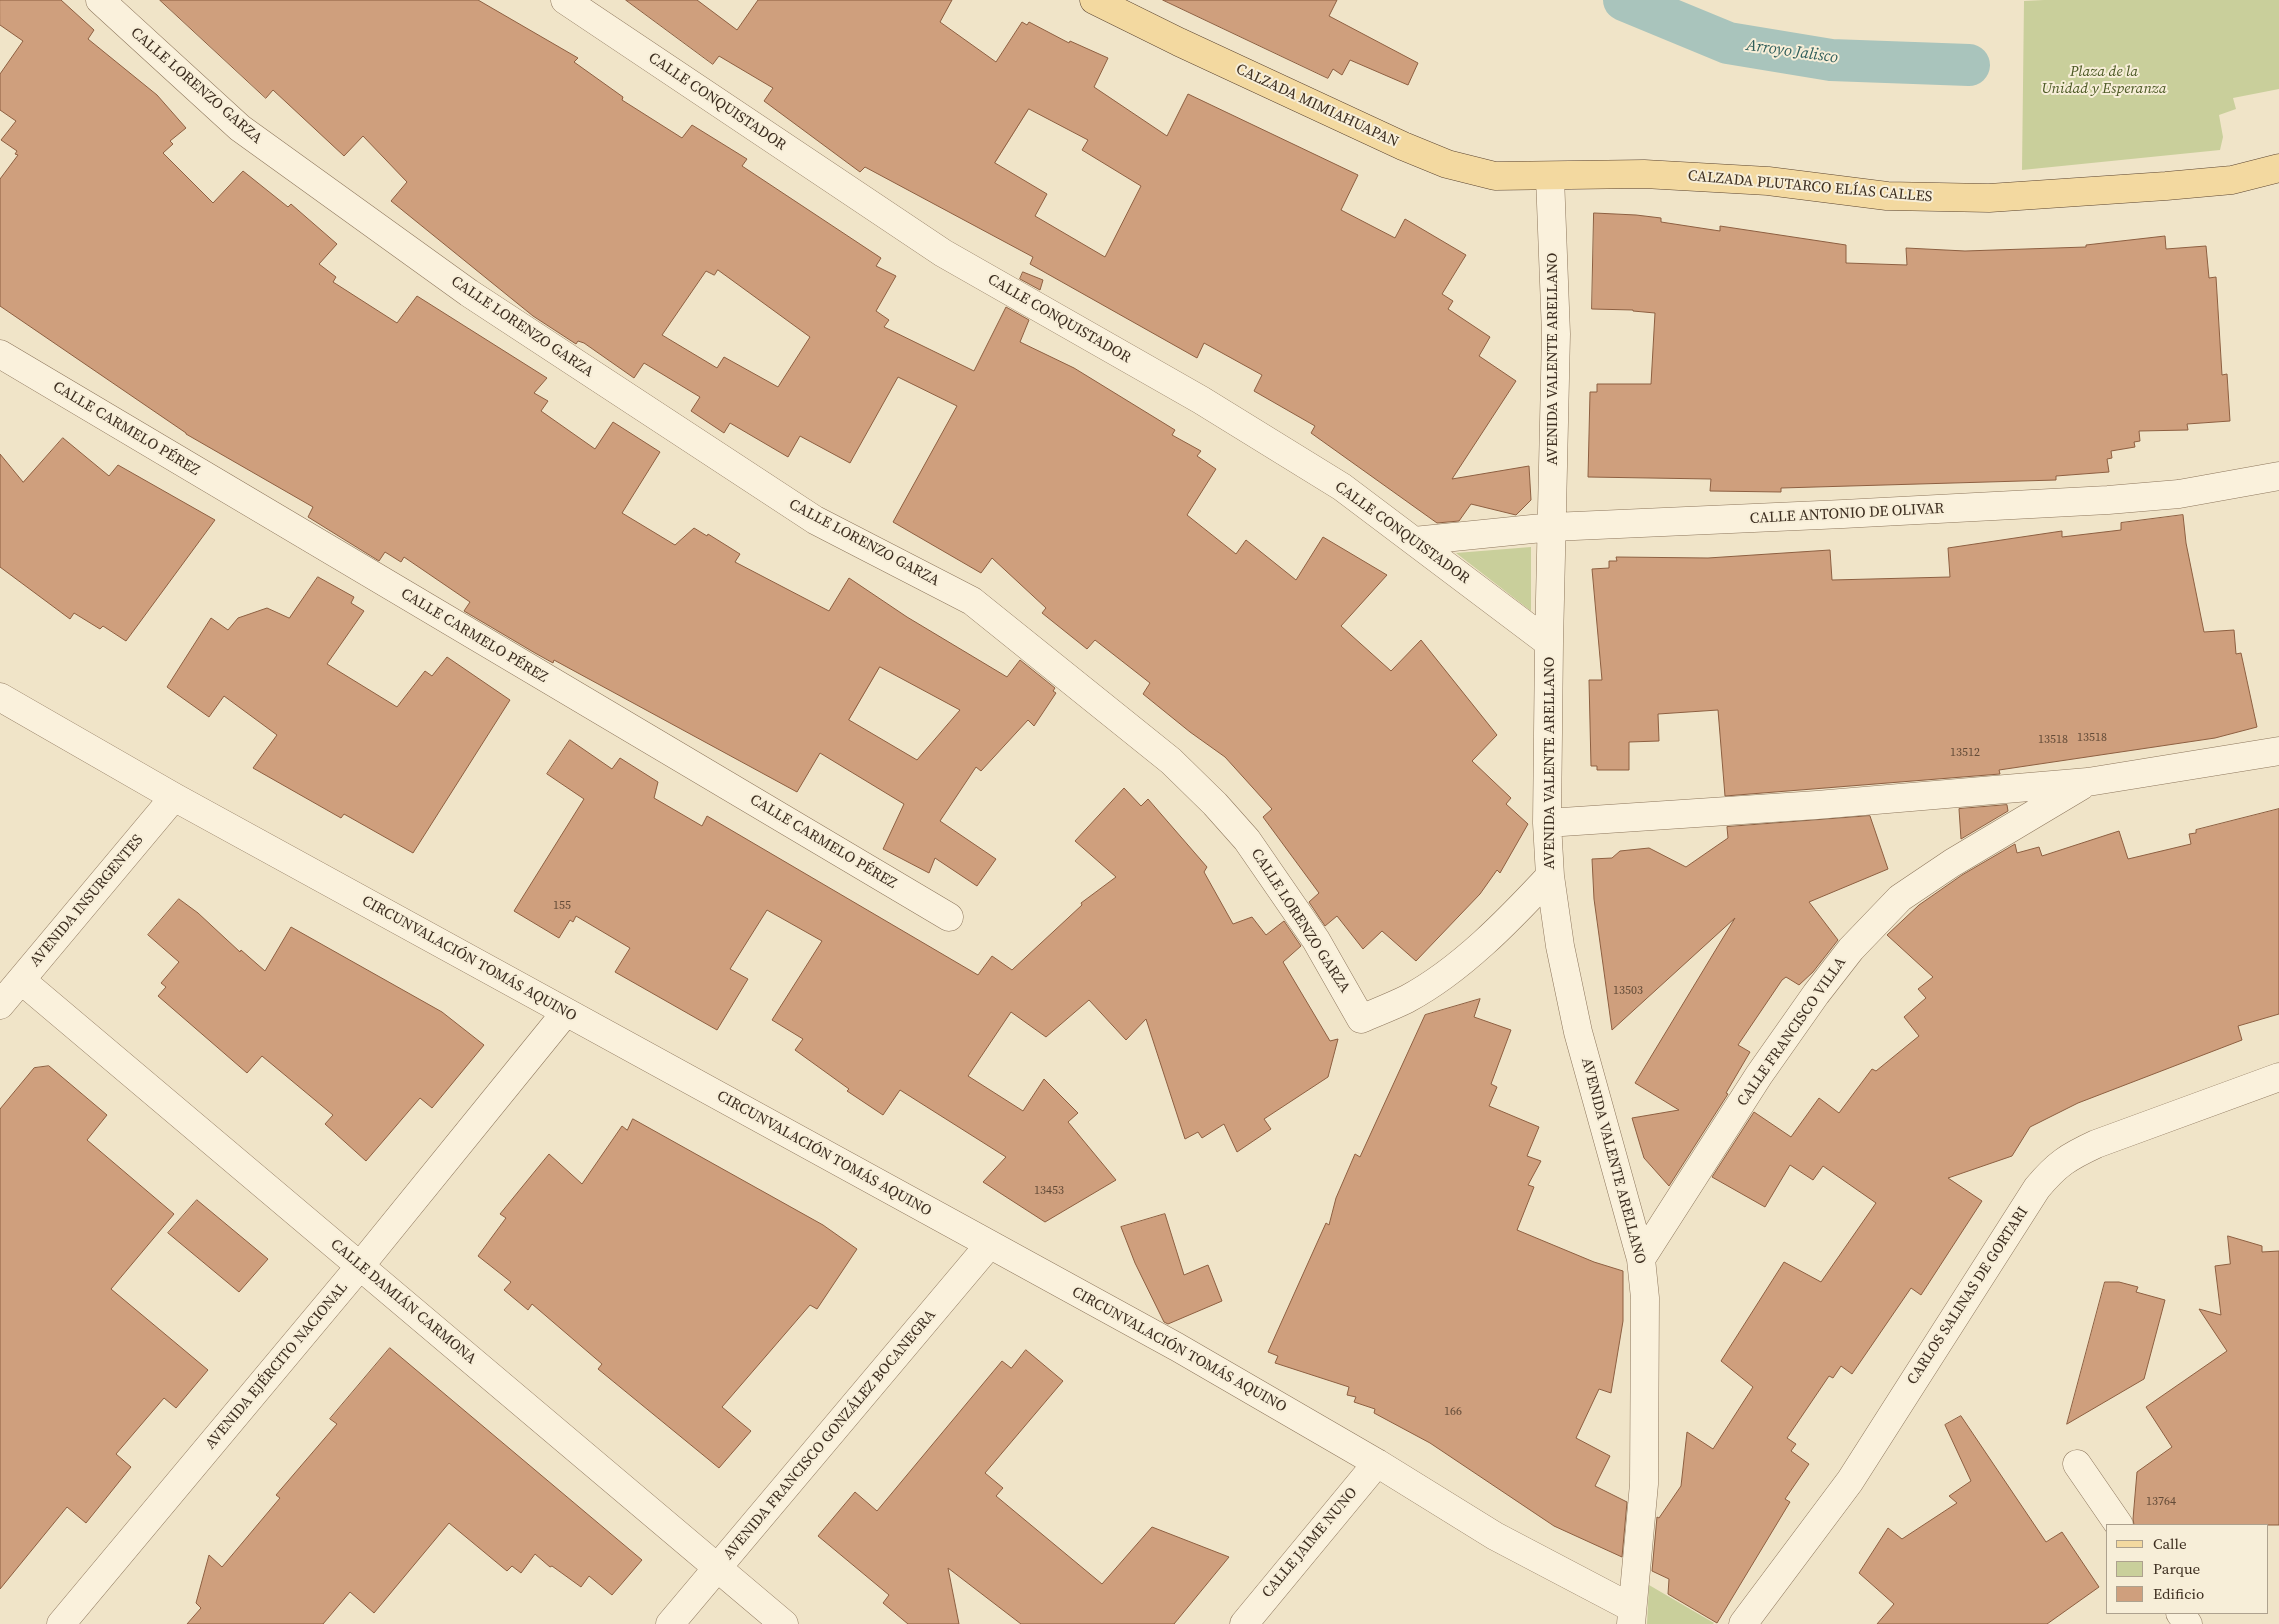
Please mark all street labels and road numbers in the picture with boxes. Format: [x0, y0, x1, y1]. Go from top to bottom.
street label: CALLE LORENZO GARZA [127, 24, 265, 148]
street label: CALLE CONQUISTADOR [645, 49, 789, 155]
street label: CALZADA MIMIAHUAPAN [1233, 60, 1401, 152]
street label: CALZADA PLUTARCO ELÍAS CALLES [1687, 167, 1933, 207]
street label: AVENIDA VALENTE ARELLANO [1544, 253, 1562, 465]
street label: CALLE CONQUISTADOR [984, 271, 1134, 367]
street label: CALLE LORENZO GARZA [447, 273, 597, 381]
street label: CALLE CARMELO PÉREZ [49, 378, 203, 480]
street label: CALLE CONQUISTADOR [1331, 478, 1473, 588]
street label: CALLE LORENZO GARZA [786, 496, 942, 590]
street label: CALLE ANTONIO DE OLIVAR [1749, 500, 1945, 528]
street label: CALLE CARMELO PÉREZ [397, 585, 551, 687]
street label: AVENIDA VALENTE ARELLANO [1541, 657, 1559, 869]
street label: CALLE CARMELO PÉREZ [746, 791, 900, 893]
street label: AVENIDA INSURGENTES [27, 831, 147, 971]
street label: CALLE LORENZO GARZA [1247, 846, 1353, 996]
street label: CIRCUNVALACIÓN TOMÁS AQUINO [359, 892, 579, 1026]
street label: CALLE FRANCISCO VILLA [1734, 954, 1850, 1110]
street label: AVENIDA VALENTE ARELLANO [1577, 1056, 1649, 1266]
street label: CIRCUNVALACIÓN TOMÁS AQUINO [714, 1087, 934, 1221]
street label: CARLOS SALINAS DE GORTARI [1904, 1204, 2032, 1388]
street label: CALLE DAMIÁN CARMONA [326, 1236, 480, 1368]
street label: AVENIDA EJÉRCITO NACIONAL [202, 1279, 352, 1453]
street label: CIRCUNVALACIÓN TOMÁS AQUINO [1069, 1283, 1289, 1417]
street label: AVENIDA FRANCISCO GONZÁLEZ BOCANEGRA [720, 1306, 940, 1564]
street label: CALLE JAIME NUNO [1259, 1484, 1361, 1602]

